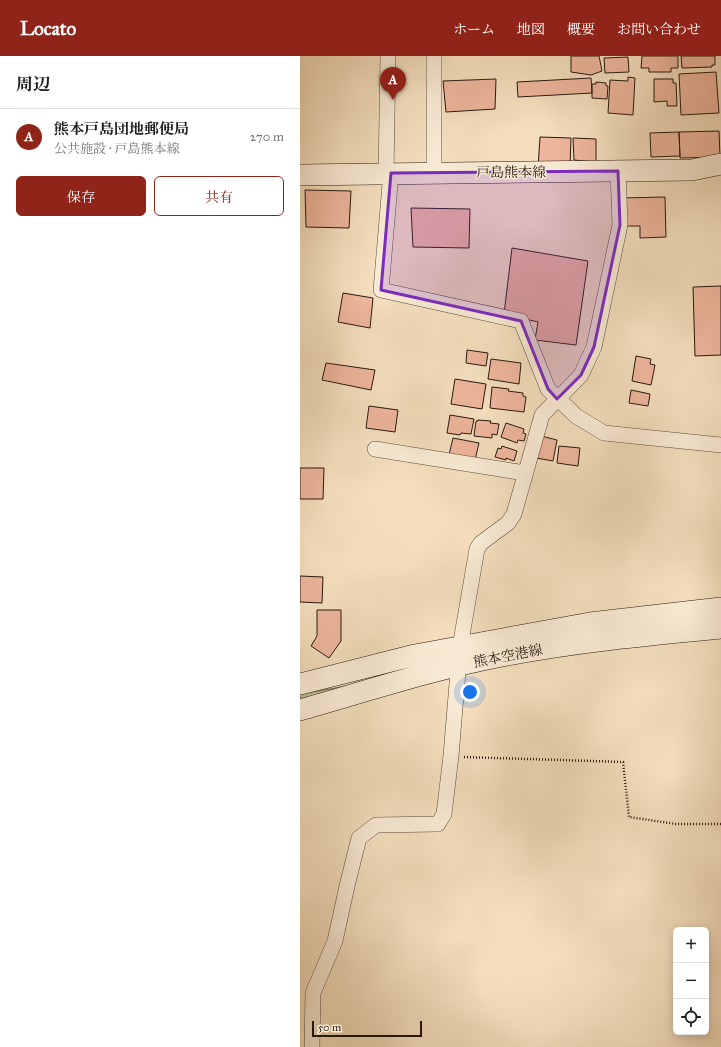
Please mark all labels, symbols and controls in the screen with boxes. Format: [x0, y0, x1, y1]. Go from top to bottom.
text: Locato [20, 17, 76, 40]
text: ホーム [453, 21, 495, 38]
text: 地図 [517, 21, 545, 38]
text: 概要 [567, 21, 595, 38]
text: お問い合わせ [617, 21, 701, 38]
pin: A [380, 67, 406, 100]
text: 周辺 [16, 74, 50, 95]
text: 熊本戸島団地郵便局 [54, 120, 189, 138]
text: A [25, 129, 33, 145]
text: 270 m [250, 129, 284, 145]
text: 公共施設 · 戸島熊本線 [54, 141, 179, 157]
street label: 戸島熊本線 [476, 164, 546, 181]
button: 保存 [16, 176, 146, 216]
button: 共有 [154, 176, 284, 216]
street label: 熊本空港線 [472, 641, 544, 671]
your location [460, 682, 480, 702]
map controls [673, 927, 709, 1035]
button: + [673, 927, 709, 963]
button: − [673, 963, 709, 999]
button: locate [673, 999, 709, 1035]
scale bar [312, 1019, 422, 1038]
text: 50 m [318, 1021, 341, 1034]

